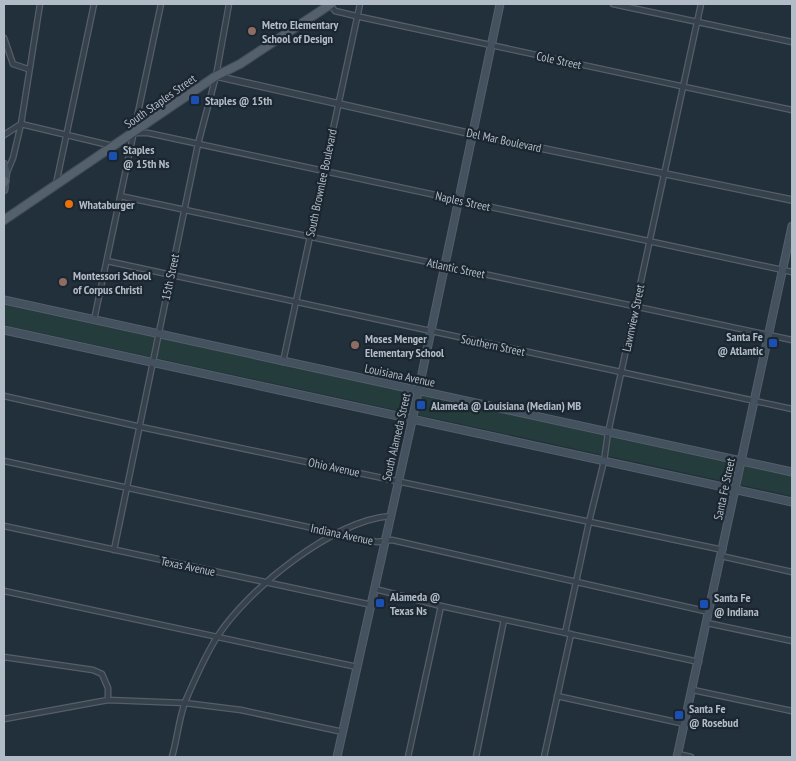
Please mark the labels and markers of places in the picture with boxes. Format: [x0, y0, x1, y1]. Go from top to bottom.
place label: Metro Elementary School of Design [262, 17, 339, 46]
marker: Metro Elementary School of Design [246, 25, 258, 37]
place label: Staples @ 15th [205, 93, 272, 108]
marker: Staples @ 15th [189, 94, 201, 106]
place label: Staples @ 15th Ns [123, 142, 170, 171]
marker: Staples @ 15th Ns [107, 150, 119, 162]
place label: Whataburger [78, 197, 135, 212]
marker: Whataburger [63, 198, 75, 210]
place label: Montessori School of Corpus Christi [73, 268, 151, 297]
marker: Montessori School of Corpus Christi [57, 276, 69, 288]
place label: Santa Fe @ Atlantic [718, 329, 764, 358]
place label: Moses Menger Elementary School [365, 331, 444, 360]
marker: Santa Fe @ Atlantic [767, 337, 779, 349]
marker: Moses Menger Elementary School [349, 339, 361, 351]
place label: Alameda @ Louisiana (Median) MB [430, 398, 581, 413]
marker: Alameda @ Louisiana (Median) MB [415, 399, 427, 411]
place label: Alameda @ Texas Ns [389, 589, 440, 618]
place label: Santa Fe @ Indiana [714, 590, 759, 619]
marker: Alameda @ Texas Ns [374, 597, 386, 609]
marker: Santa Fe @ Indiana [698, 598, 710, 610]
place label: Santa Fe @ Rosebud [689, 701, 738, 730]
marker: Santa Fe @ Rosebud [673, 709, 685, 721]

